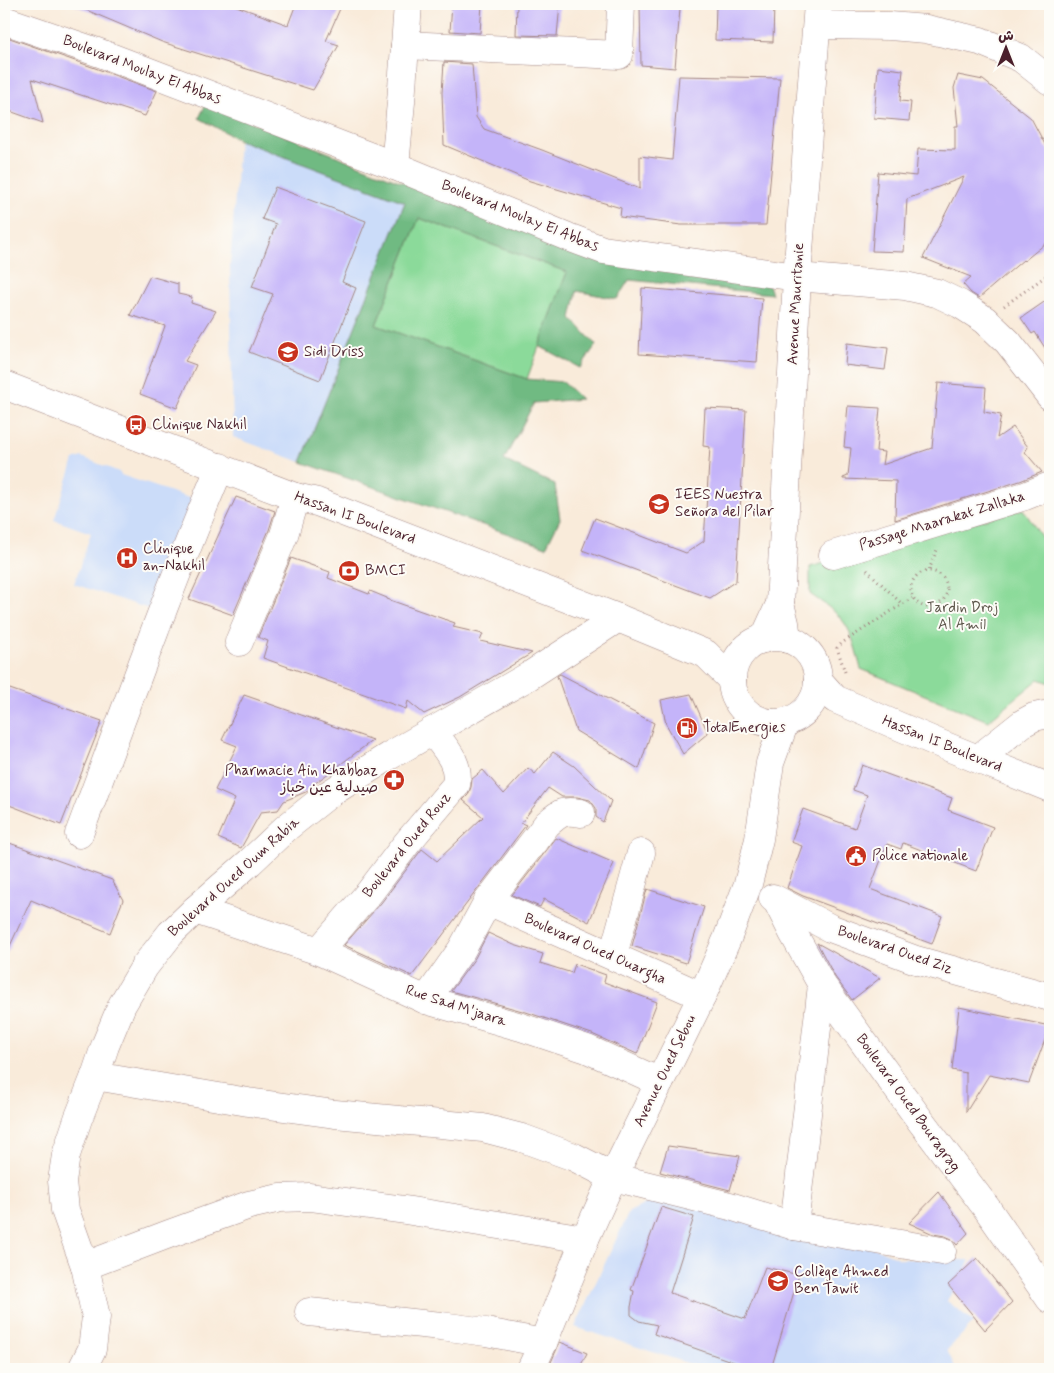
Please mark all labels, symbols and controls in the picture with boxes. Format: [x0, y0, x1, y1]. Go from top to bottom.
north arrow [982, 22, 1032, 72]
text: ش [998, 27, 1014, 45]
street label: Boulevard Moulay El Abbas [60, 31, 224, 110]
street label: Boulevard Moulay El Abbas [438, 175, 602, 257]
street label: Avenue Mauritanie [783, 242, 809, 366]
school or university icon: Sidi Driss [276, 340, 300, 364]
place label: Sidi Driss [304, 342, 364, 362]
bus stop icon: Clinique Nakhil [124, 413, 148, 437]
place label: Clinique Nakhil [152, 415, 247, 435]
place label: IEES Nuestra Señora del Pilar [675, 485, 774, 522]
street label: Passage Maarakat Zallaka [857, 486, 1028, 556]
street label: Hassan II Boulevard [292, 487, 418, 549]
school or university icon: IEES Nuestra Señora del Pilar [647, 492, 671, 516]
place label: Clinique an-Nakhil [143, 539, 205, 576]
hospital icon: Clinique an-Nakhil [115, 546, 139, 570]
bank icon: BMCI [337, 559, 361, 583]
place label: BMCI [365, 561, 406, 581]
park label: Jardin Droj Al Amil [926, 598, 998, 635]
street label: Hassan II Boulevard [879, 711, 1005, 777]
fuel station icon: TotalEnergies [675, 716, 699, 740]
place label: TotalEnergies [703, 718, 786, 739]
place label: Pharmacie Ain Khabbaz صيدلية عين خباز [225, 761, 378, 798]
pharmacy icon: Pharmacie Ain Khabbaz صيدلية عين خباز [382, 768, 406, 792]
street label: Boulevard Oued Rouz [358, 788, 456, 902]
street label: Boulevard Oued Oum Rabia [164, 812, 305, 942]
public building icon: Police nationale [844, 844, 868, 868]
place label: Police nationale [872, 846, 968, 866]
street label: Boulevard Oued Ouargha [520, 909, 669, 990]
street label: Boulevard Oued Ziz [835, 921, 956, 979]
street label: Rue Sad M'jaara [403, 980, 510, 1032]
street label: Avenue Oued Sebou [629, 1011, 701, 1130]
street label: Boulevard Oued Bouragrag [850, 1030, 965, 1177]
place label: Collège Ahmed Ben Tawit [794, 1262, 888, 1299]
school or university icon: Collège Ahmed Ben Tawit [766, 1269, 790, 1293]

